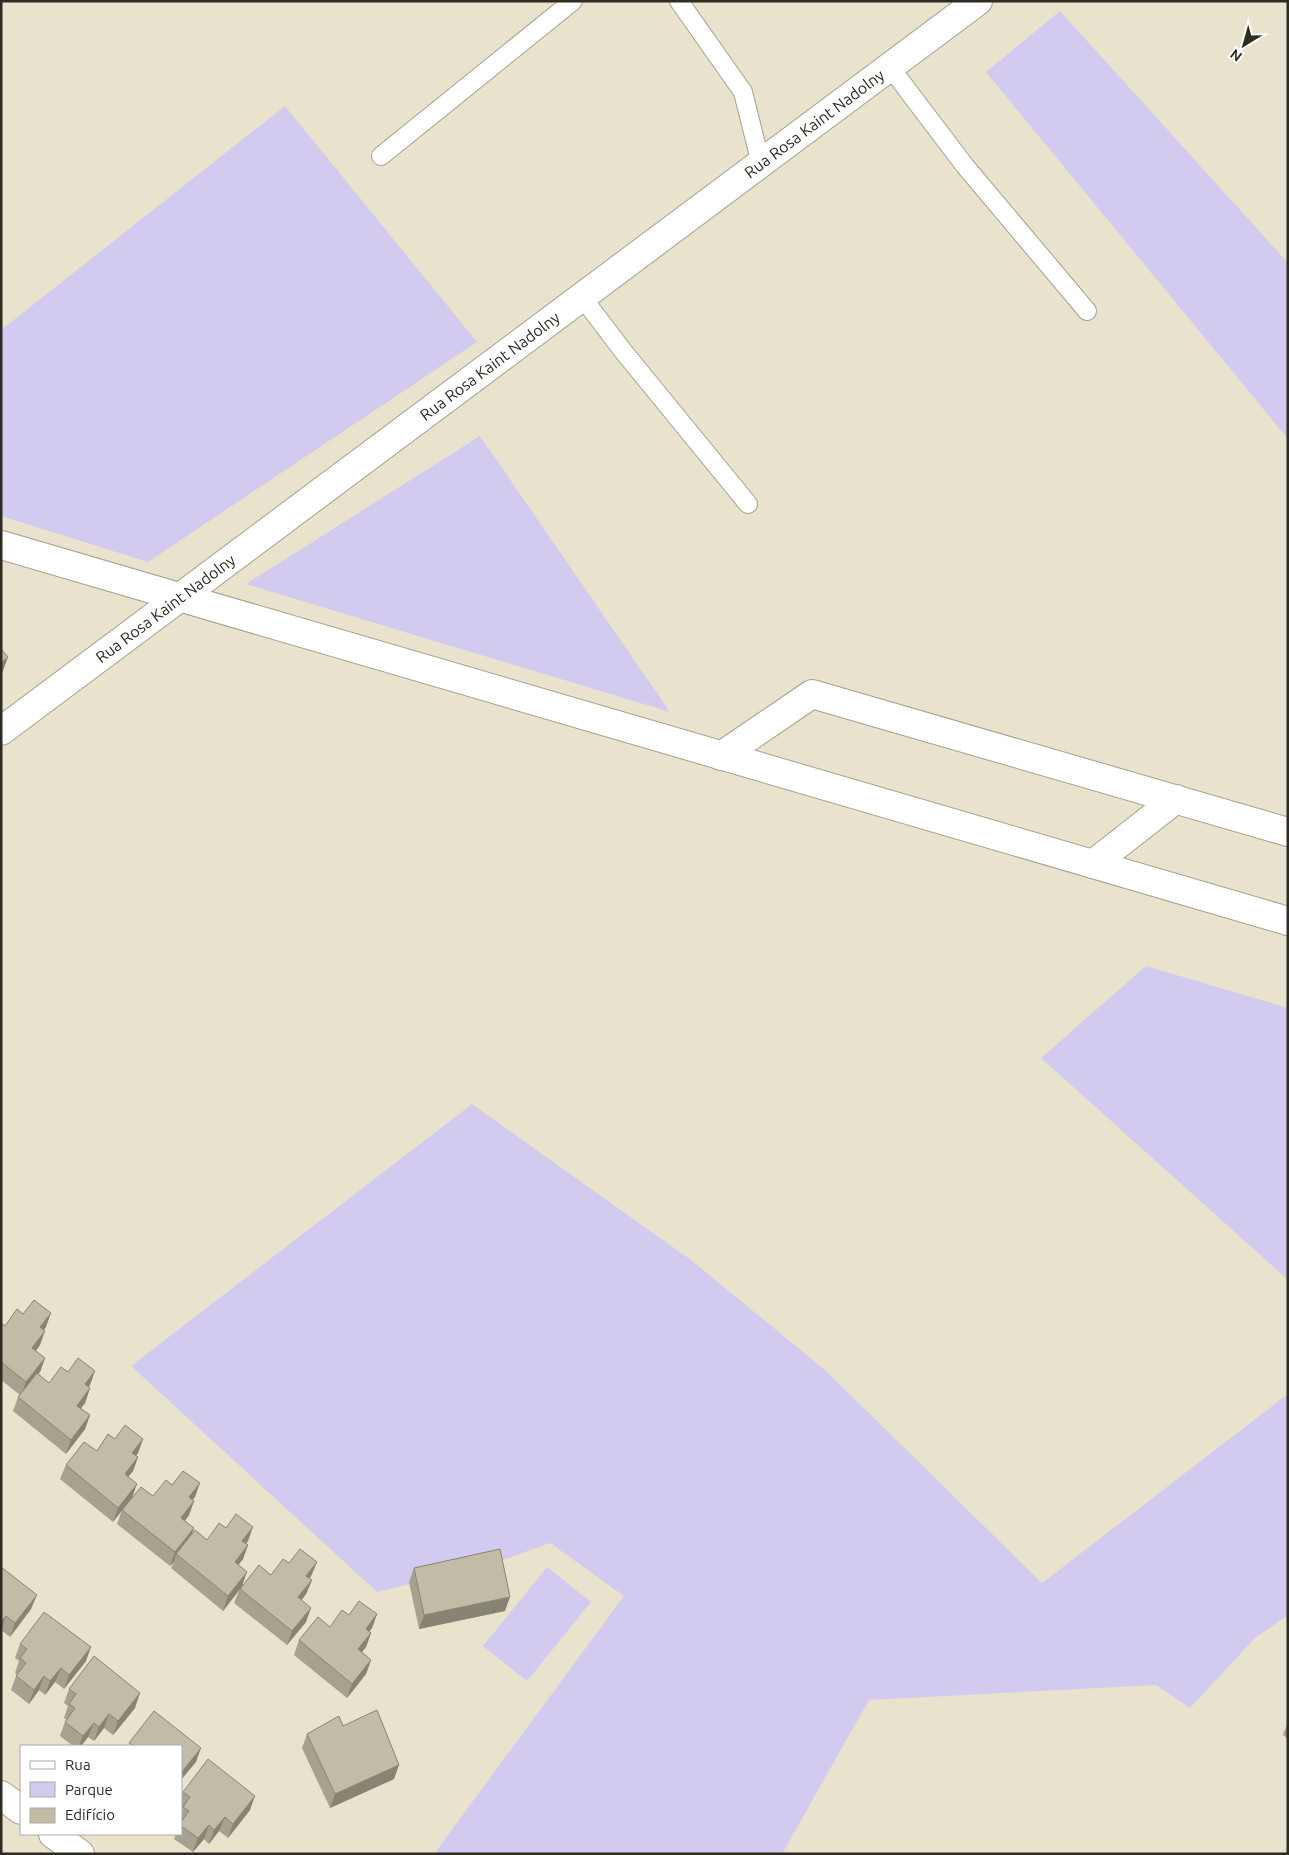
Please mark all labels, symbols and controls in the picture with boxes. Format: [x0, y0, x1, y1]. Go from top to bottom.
north arrow [1219, 20, 1269, 70]
text: N [1227, 46, 1245, 65]
street label: Rua Rosa Kaint Nadolny [741, 65, 888, 181]
street label: Rua Rosa Kaint Nadolny [416, 308, 563, 424]
street label: Rua Rosa Kaint Nadolny [92, 550, 239, 666]
legend [20, 1745, 182, 1835]
text: Rua [65, 1756, 91, 1773]
text: Parque [65, 1781, 113, 1798]
text: Edifício [65, 1806, 115, 1823]

